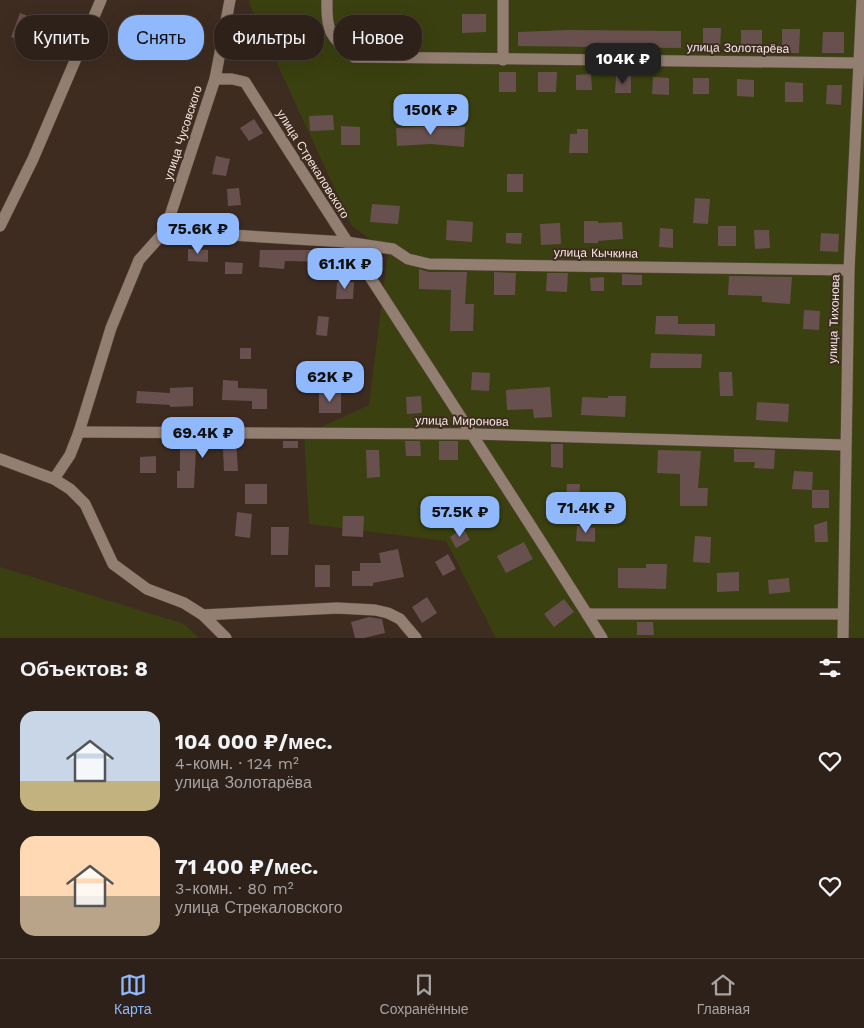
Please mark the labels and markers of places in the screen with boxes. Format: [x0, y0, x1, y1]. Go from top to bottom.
pin: 104K ₽ [582, 42, 664, 85]
pin: 150K ₽ [390, 94, 472, 136]
pin: 75.6K ₽ [152, 212, 244, 255]
pin: 61.1K ₽ [299, 248, 391, 290]
pin: 62K ₽ [295, 360, 365, 403]
pin: 69.4K ₽ [157, 416, 249, 459]
pin: 71.4K ₽ [540, 492, 632, 534]
pin: 57.5K ₽ [414, 496, 506, 538]

